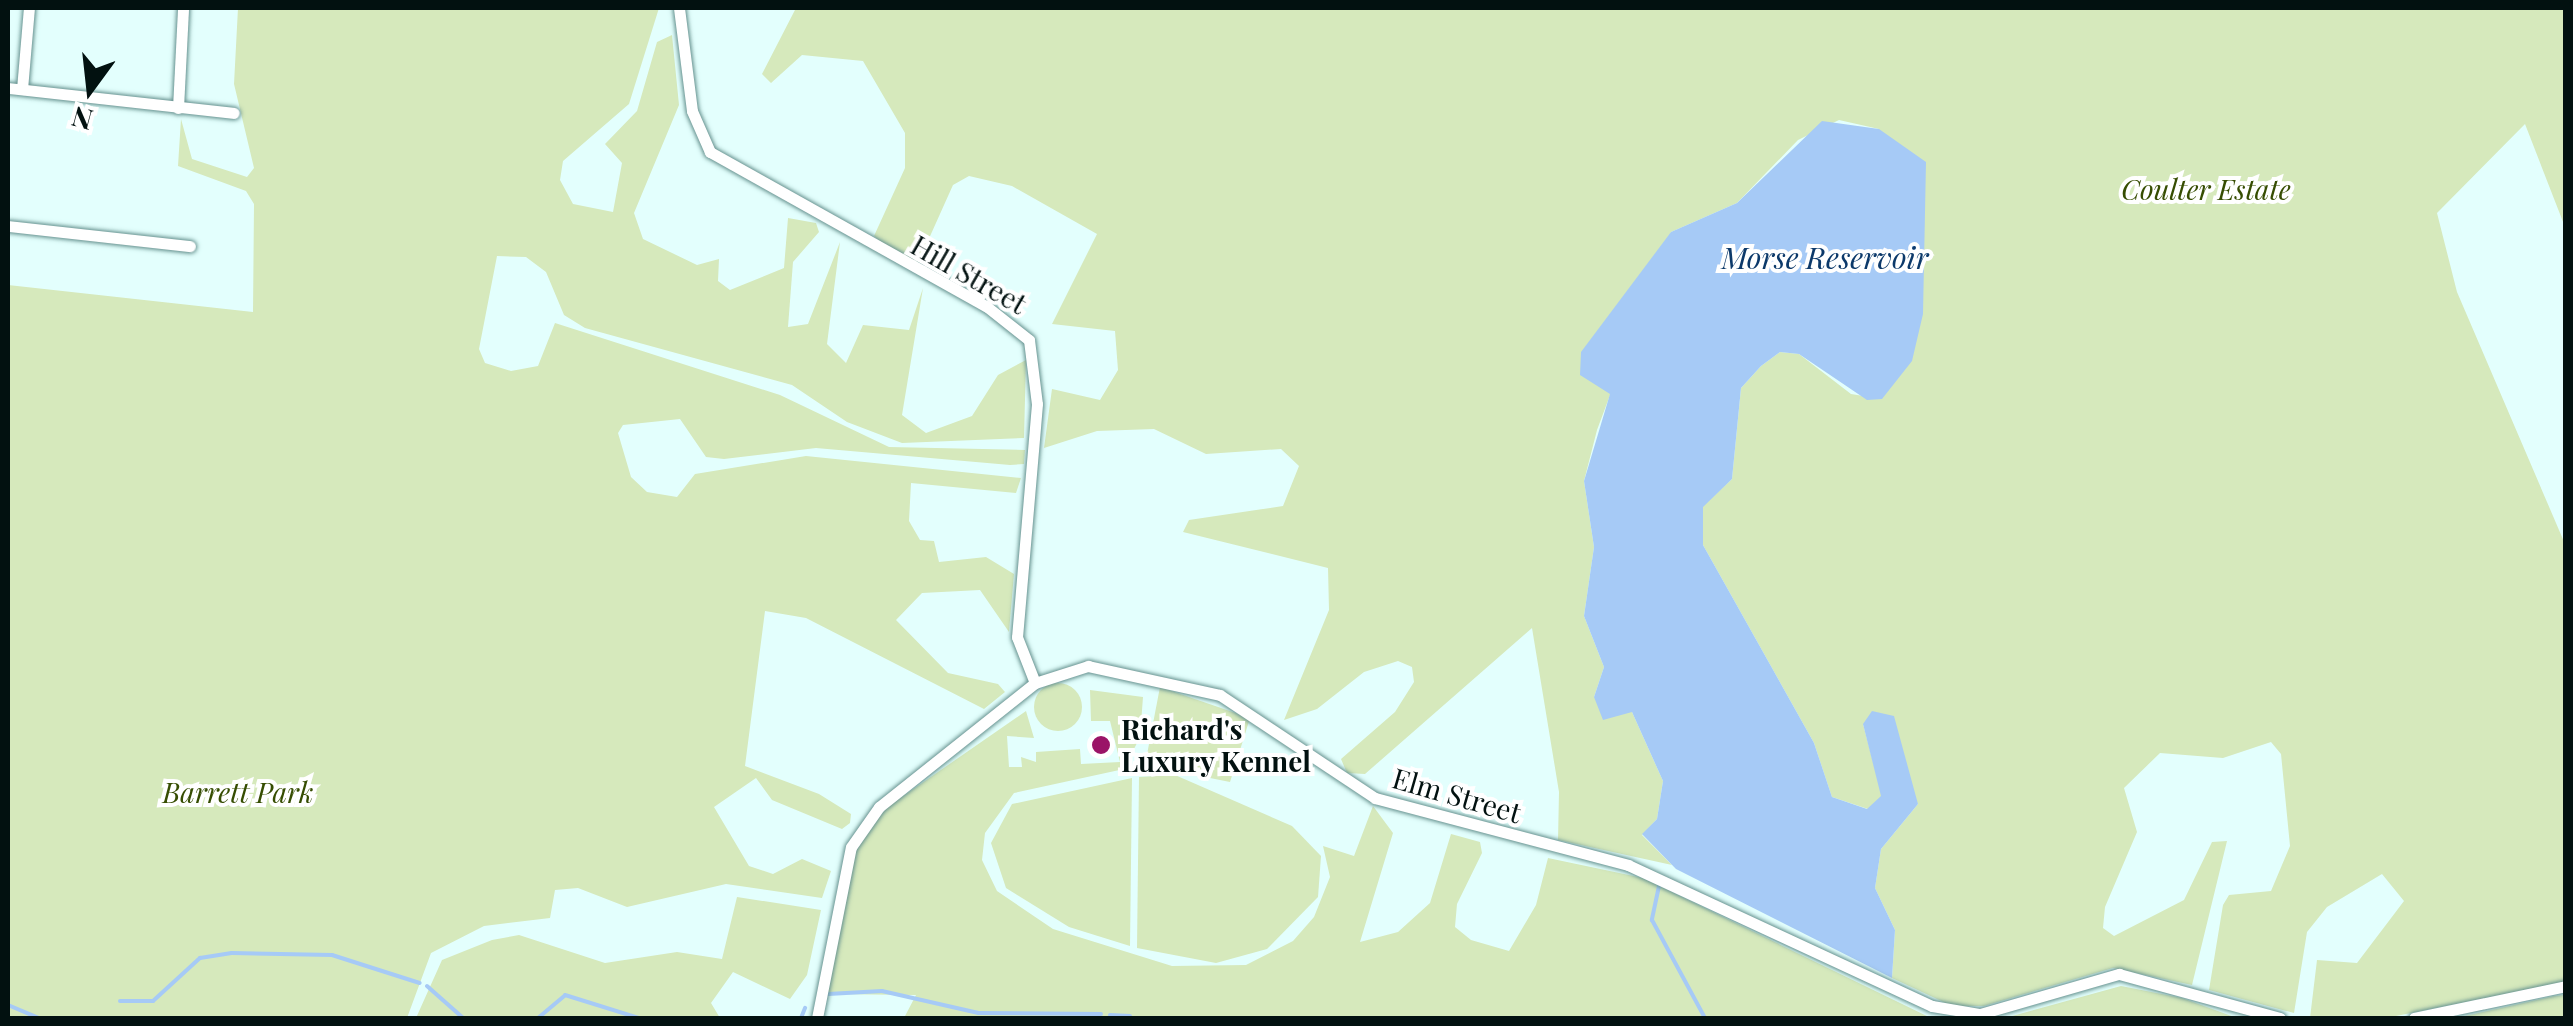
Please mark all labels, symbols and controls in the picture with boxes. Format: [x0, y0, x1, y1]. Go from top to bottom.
north arrow [40, 40, 140, 140]
text: N [68, 99, 97, 140]
park label: Coulter Estate [2121, 172, 2291, 206]
street label: Hill Street [905, 228, 1033, 320]
water label: Morse Reservoir [1722, 239, 1928, 275]
place label: Richard's Luxury Kennel [1121, 712, 1312, 778]
marker: Richard's Luxury Kennel [1090, 734, 1112, 756]
street label: Elm Street [1389, 761, 1525, 829]
park label: Barrett Park [163, 775, 313, 809]

